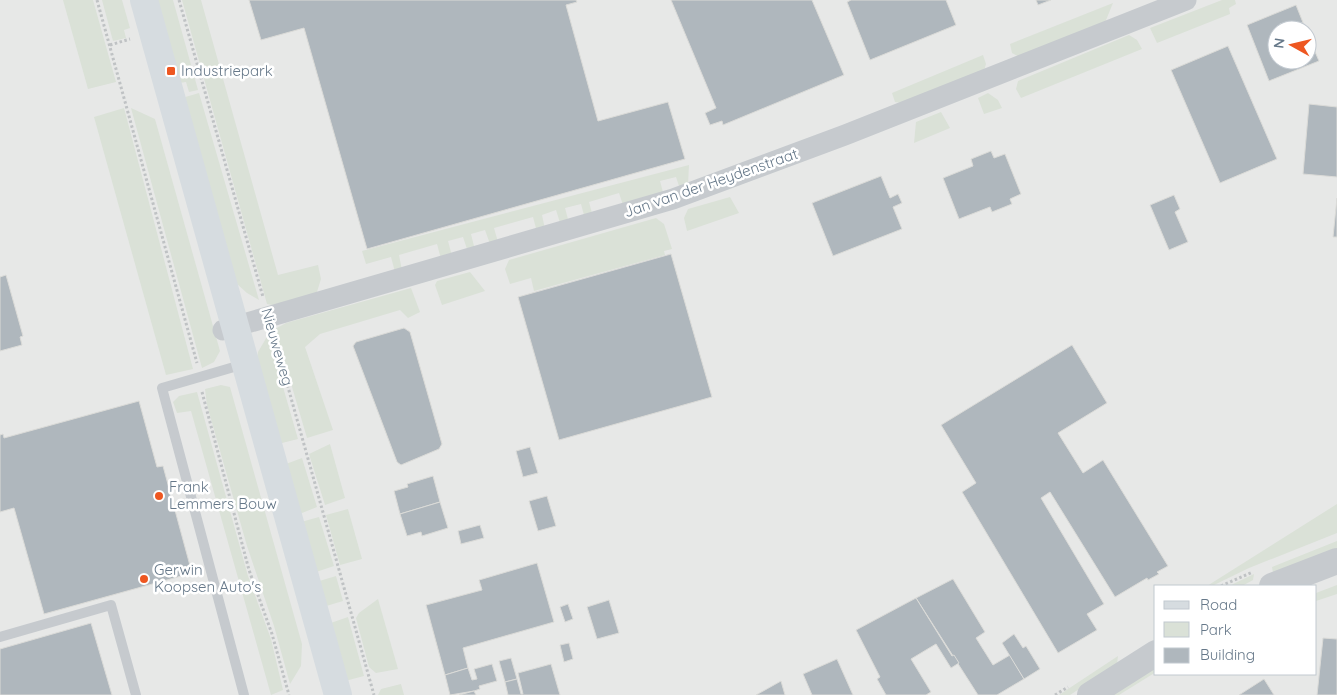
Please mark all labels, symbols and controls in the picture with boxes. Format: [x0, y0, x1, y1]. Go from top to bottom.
north arrow [1267, 20, 1317, 70]
text: N [1269, 37, 1289, 50]
place label: Industriepark [181, 61, 273, 80]
marker: Industriepark [165, 65, 177, 77]
street label: Jan van der Heydenstraat [621, 144, 800, 221]
street label: Nieuweweg [257, 306, 298, 388]
place label: Frank Lemmers Bouw [169, 477, 277, 513]
marker: Frank Lemmers Bouw [153, 490, 165, 502]
place label: Gerwin Koopsen Auto's [154, 560, 261, 596]
marker: Gerwin Koopsen Auto's [138, 573, 150, 585]
legend [1154, 585, 1317, 675]
text: Road [1200, 595, 1237, 614]
text: Park [1200, 620, 1232, 639]
text: Building [1200, 645, 1255, 664]

